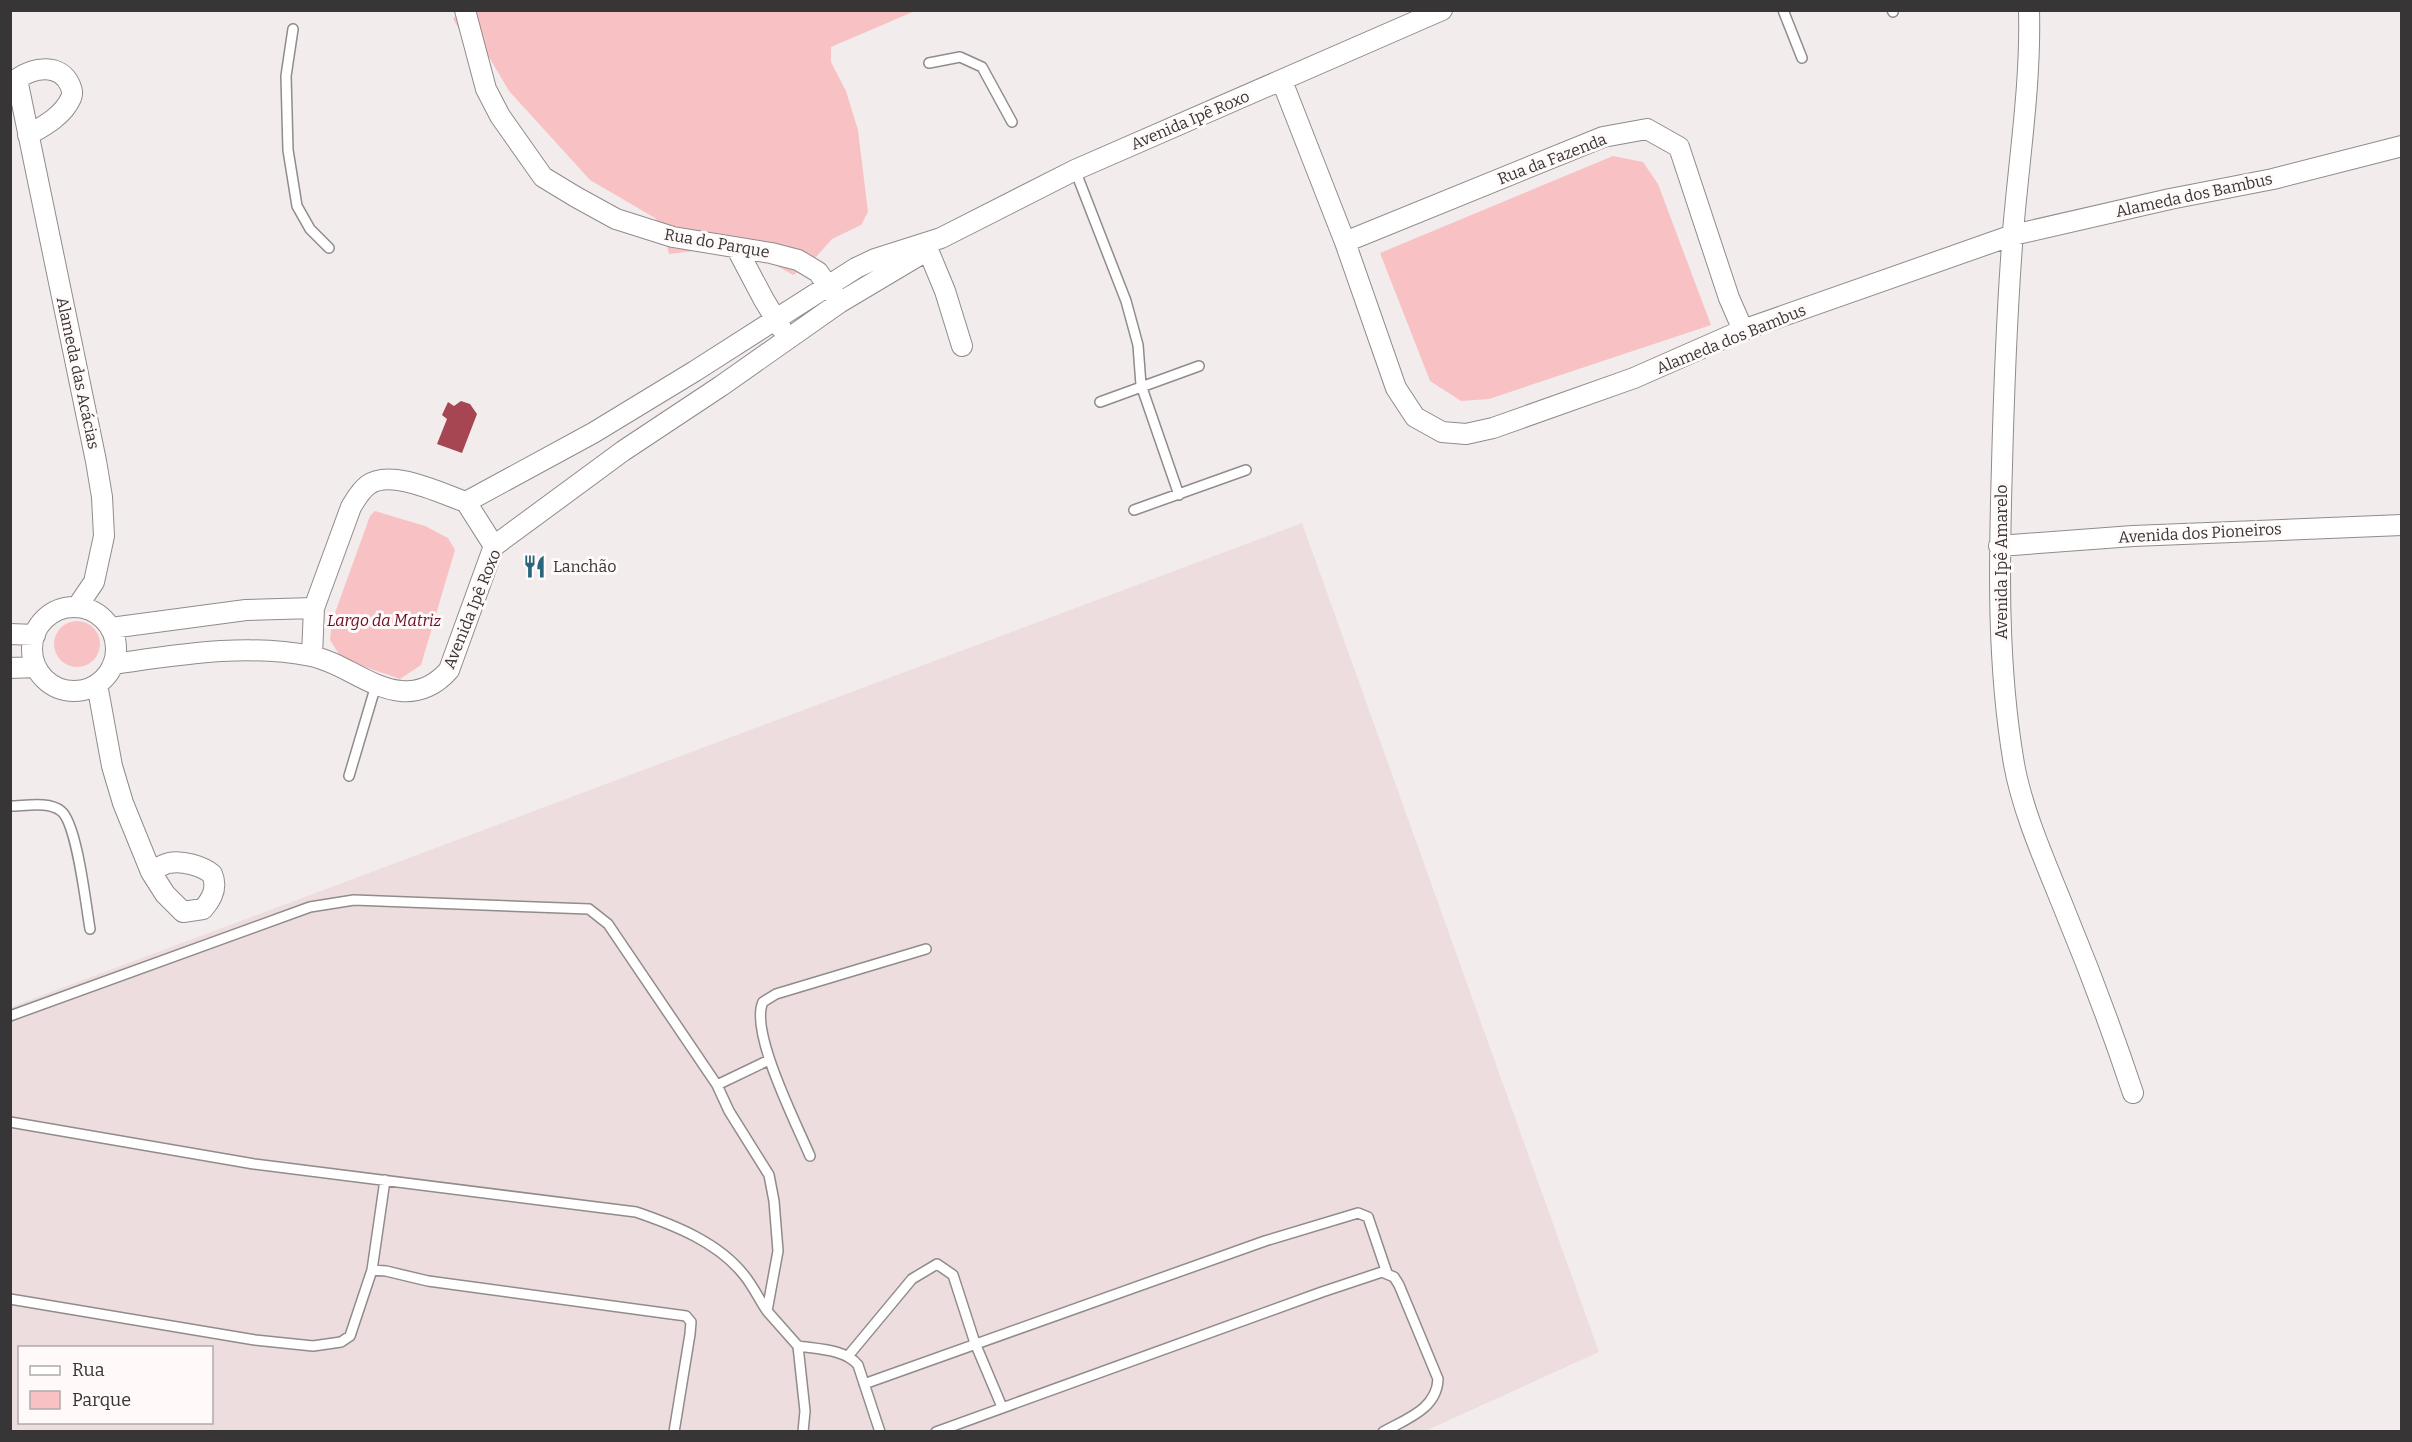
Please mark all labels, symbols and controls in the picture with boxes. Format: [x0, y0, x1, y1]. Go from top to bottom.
street label: Avenida Ipê Roxo [1128, 86, 1252, 154]
street label: Rua da Fazenda [1495, 129, 1609, 189]
street label: Alameda dos Bambus [2114, 169, 2274, 221]
street label: Rua do Parque [663, 224, 771, 262]
street label: Alameda das Acácias [53, 295, 103, 451]
street label: Alameda dos Bambus [1653, 300, 1809, 378]
street label: Avenida Ipê Amarelo [1992, 484, 2011, 640]
street label: Avenida dos Pioneiros [2118, 519, 2282, 547]
street label: Avenida Ipê Roxo [439, 547, 505, 671]
restaurant icon: Lanchão [522, 553, 548, 579]
place label: Lanchão [553, 557, 616, 576]
park label: Largo da Matriz [327, 611, 442, 630]
legend [18, 1346, 213, 1424]
text: Rua [72, 1359, 105, 1381]
text: Parque [72, 1389, 131, 1411]

